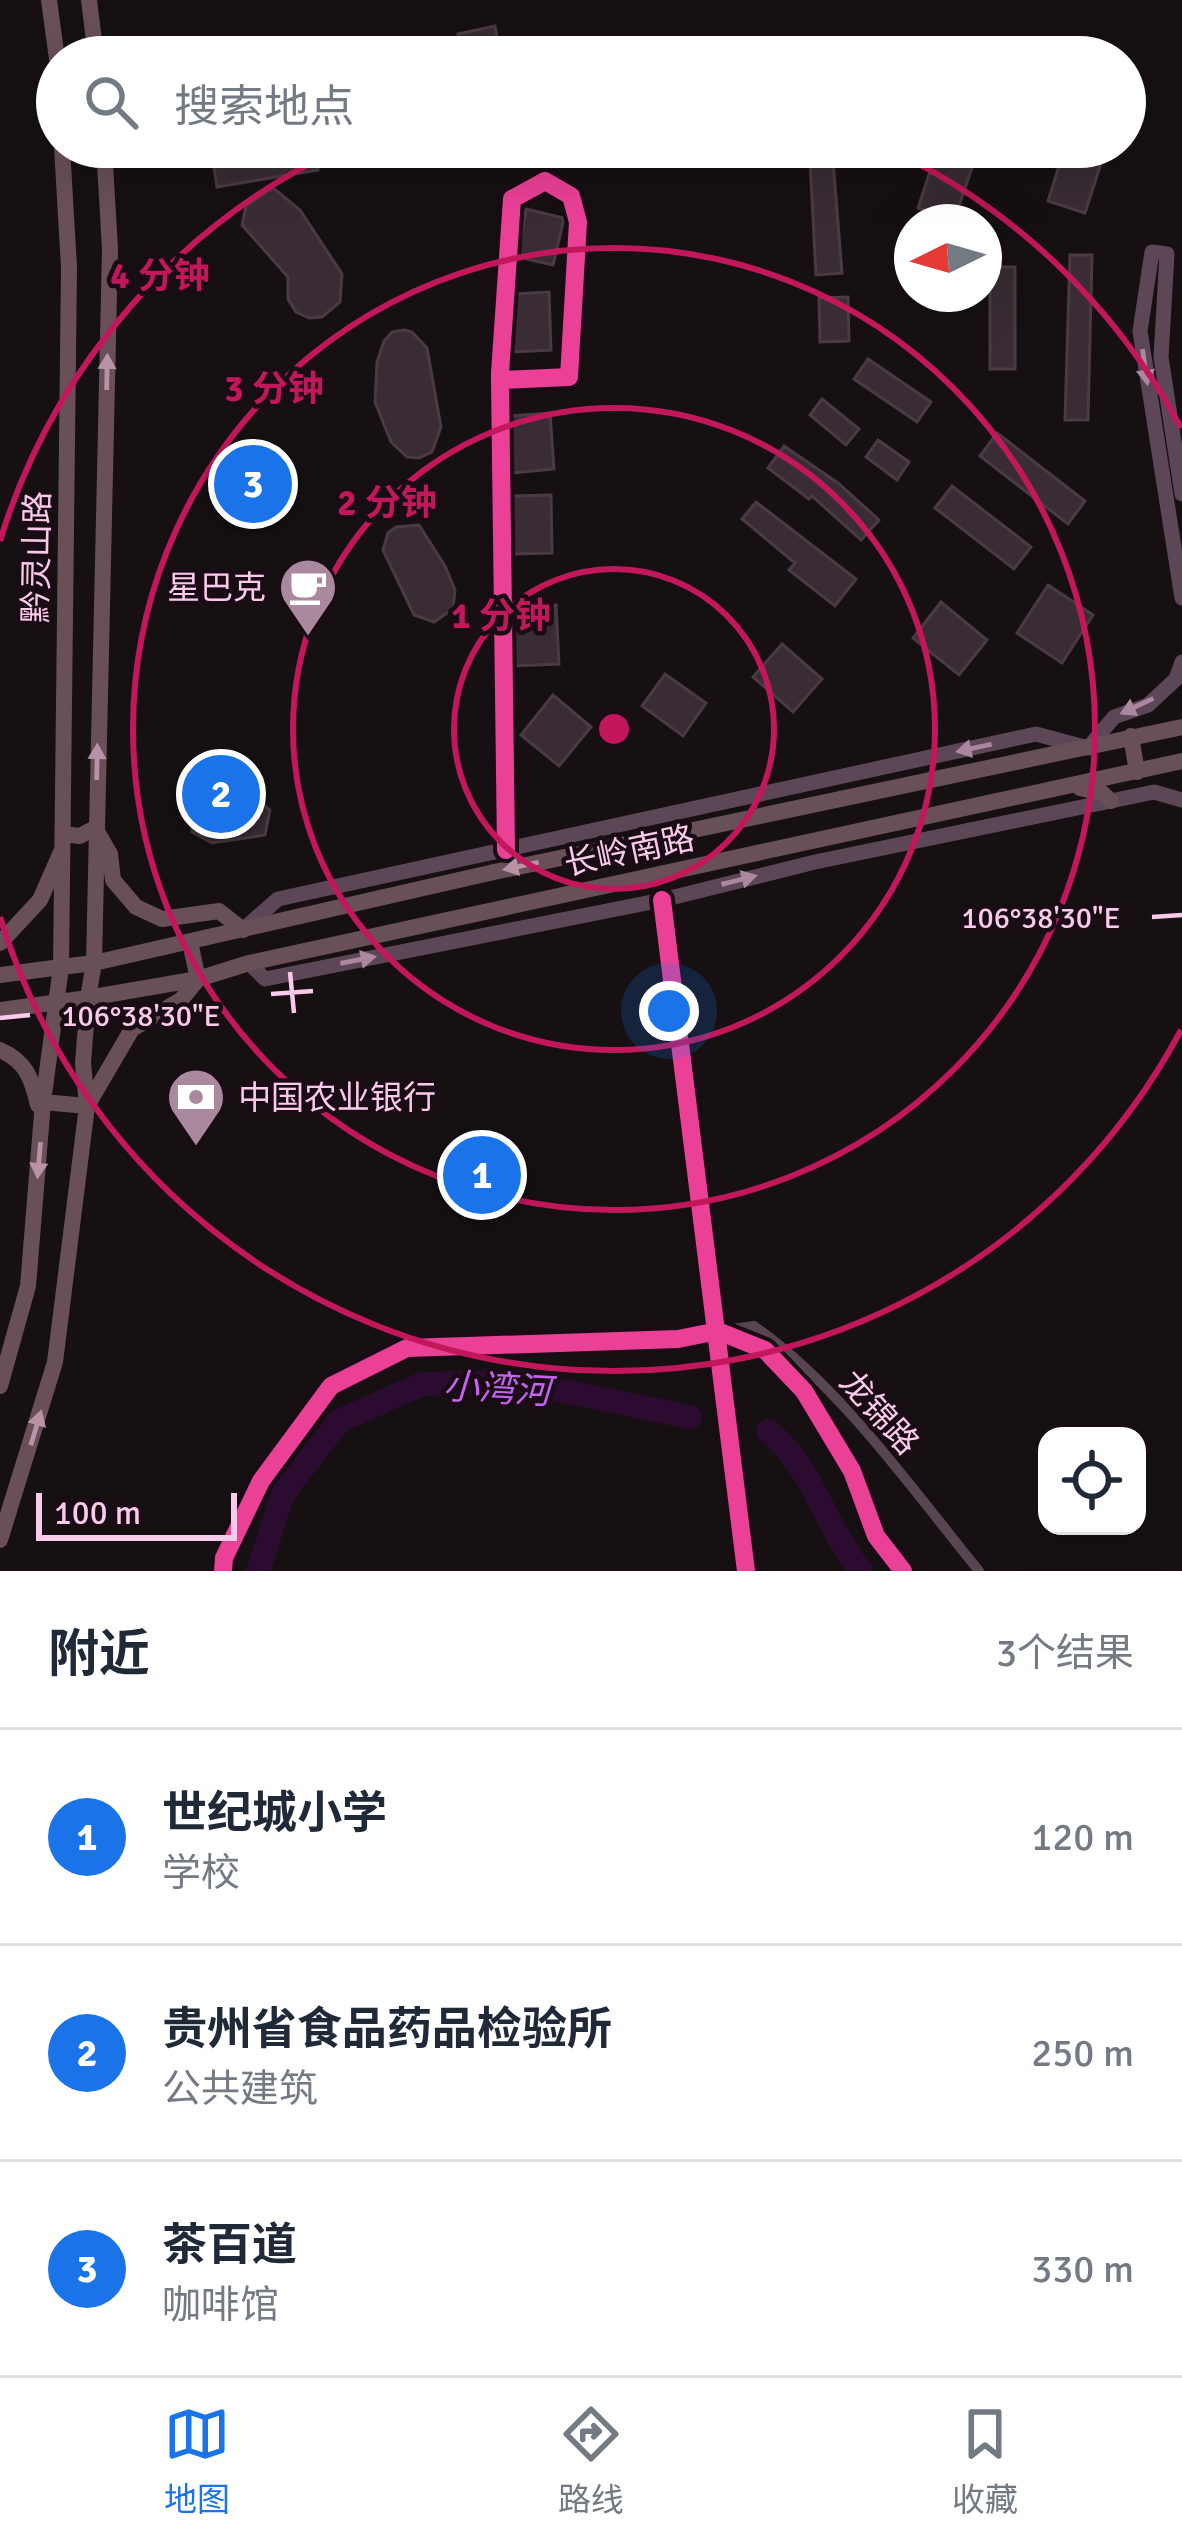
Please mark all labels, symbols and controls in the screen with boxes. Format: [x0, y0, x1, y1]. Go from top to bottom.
search box [36, 36, 1146, 168]
icon: search [78, 69, 144, 135]
text: 搜索地点 [174, 80, 354, 135]
north arrow [894, 204, 1002, 312]
text: 4 分钟 [110, 254, 210, 299]
one-way arrow [1135, 349, 1154, 387]
one-way arrow [97, 352, 116, 390]
text: 3 分钟 [224, 367, 324, 412]
pin: 3 [214, 439, 292, 529]
text: 2 分钟 [337, 481, 437, 526]
street label: 黔灵山路 [16, 491, 59, 623]
cafe icon: 星巴克 [277, 556, 339, 638]
place label: 星巴克 [167, 568, 266, 609]
text: 1 分钟 [451, 594, 551, 639]
one-way arrow [1120, 697, 1155, 717]
centre of rings [593, 708, 635, 750]
one-way arrow [955, 739, 993, 758]
one-way arrow [87, 742, 106, 780]
pin: 2 [182, 749, 260, 839]
street label: 长岭南路 [560, 818, 698, 885]
one-way arrow [502, 857, 540, 876]
one-way arrow [721, 870, 758, 889]
text: 106°38'30"E [961, 900, 1121, 937]
one-way arrow [339, 950, 377, 969]
your location [639, 981, 699, 1041]
text: 106°38'30"E [61, 998, 221, 1035]
bank icon: 中国农业银行 [165, 1066, 227, 1148]
place label: 中国农业银行 [238, 1078, 436, 1119]
pin: 1 [443, 1130, 521, 1220]
one-way arrow [29, 1142, 48, 1179]
street label: 龙锦路 [831, 1363, 927, 1464]
water label: 小湾河 [442, 1364, 558, 1415]
one-way arrow [28, 1409, 46, 1446]
map controls [1038, 1427, 1146, 1535]
button: locate [1038, 1427, 1146, 1535]
scale bar [36, 1487, 237, 1540]
text: 100 m [54, 1493, 141, 1534]
text: 附近 [48, 1623, 150, 1686]
text: 3个结果 [996, 1629, 1134, 1677]
text: 世纪城小学 [162, 1786, 387, 1841]
text: 1 [76, 1813, 98, 1861]
text: 120 m [1031, 1813, 1134, 1861]
text: 学校 [162, 1849, 240, 1897]
text: 贵州省食品药品检验所 [162, 2002, 612, 2057]
text: 2 [76, 2029, 98, 2077]
text: 250 m [1031, 2029, 1134, 2077]
text: 公共建筑 [162, 2065, 318, 2113]
text: 茶百道 [162, 2218, 297, 2273]
text: 3 [76, 2245, 98, 2293]
text: 330 m [1031, 2245, 1134, 2293]
text: 咖啡馆 [162, 2281, 279, 2329]
tab: 地图 [164, 2401, 230, 2521]
tab: 路线 [558, 2401, 624, 2521]
tab: 收藏 [952, 2401, 1018, 2521]

